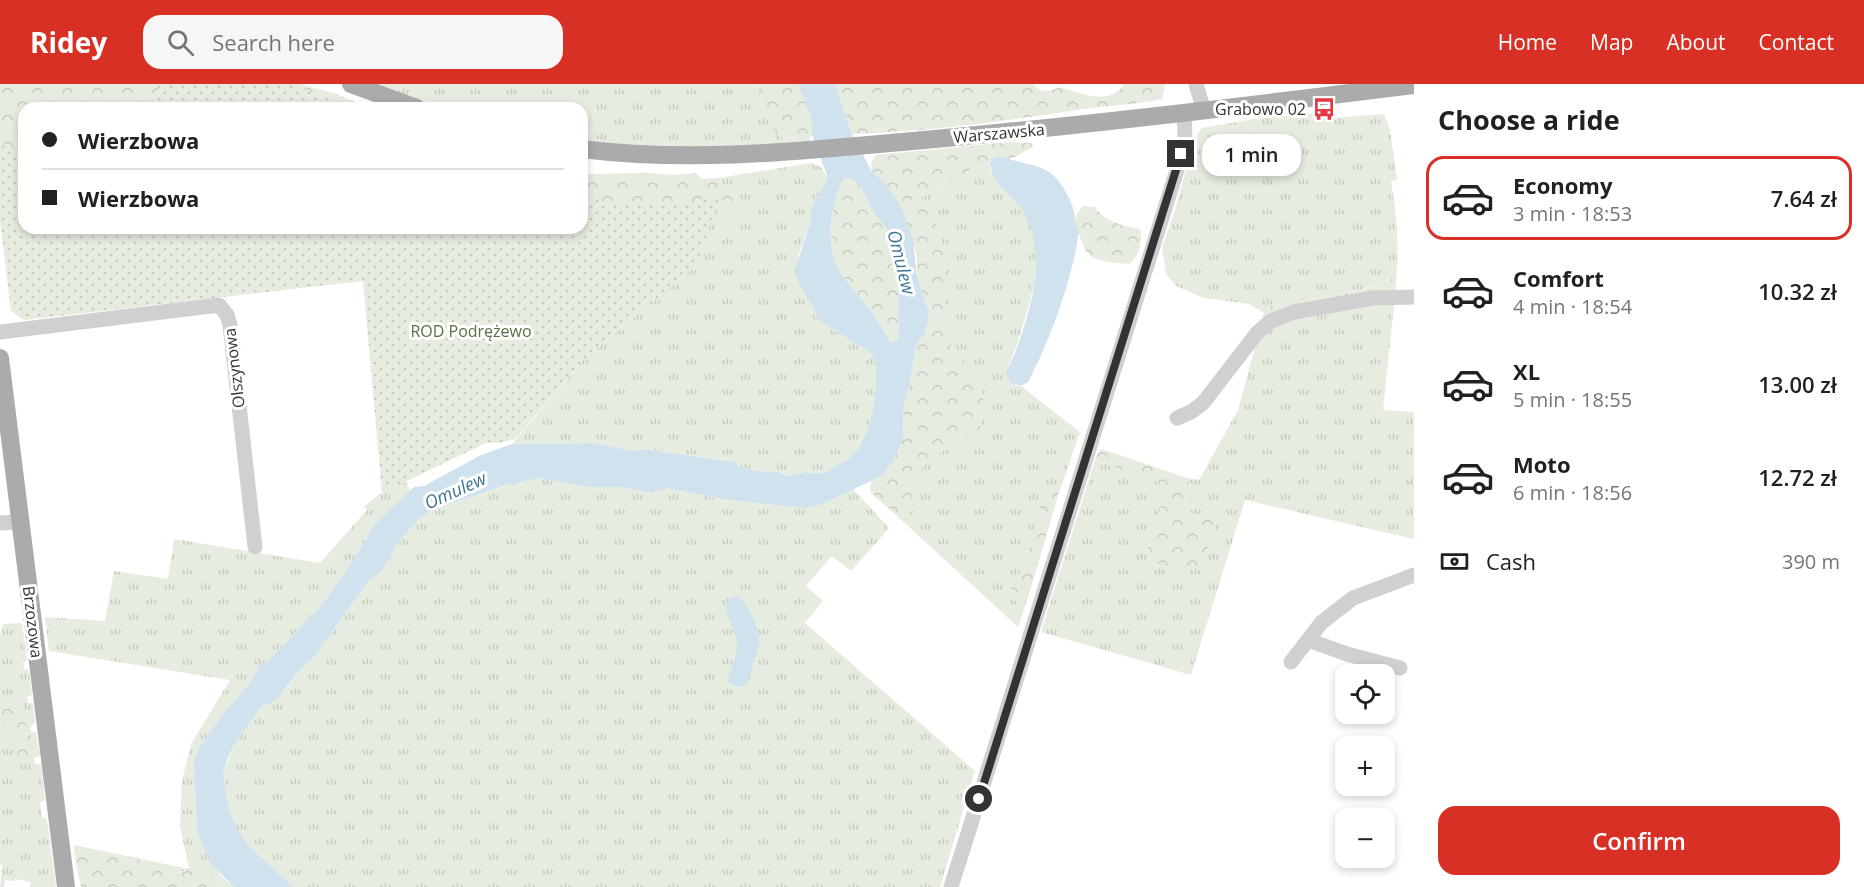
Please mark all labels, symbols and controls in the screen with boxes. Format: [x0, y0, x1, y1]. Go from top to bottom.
search box [143, 15, 563, 69]
text: Ridey [30, 23, 107, 61]
icon: search [164, 26, 197, 59]
text: Search here [212, 27, 335, 57]
text: Home [1498, 28, 1557, 56]
text: Map [1590, 28, 1633, 56]
text: About [1666, 28, 1726, 56]
text: Contact [1759, 28, 1834, 56]
bus stop icon: Grabowo 02 [1311, 96, 1337, 122]
place label: Grabowo 02 [1215, 98, 1306, 120]
text: Choose a ride [1438, 101, 1620, 138]
street label: Warszawska [952, 118, 1046, 148]
text: Wierzbowa [78, 125, 199, 155]
callout: 1 min [1202, 133, 1301, 175]
route end [1167, 140, 1194, 167]
text: 1 min [1225, 141, 1279, 168]
text: Economy [1513, 170, 1612, 200]
icon: car [1441, 171, 1495, 225]
text: Wierzbowa [78, 183, 199, 213]
text: 7.64 zł [1771, 183, 1837, 213]
text: 3 min · 18:53 [1513, 200, 1632, 227]
water label: Omulew [882, 227, 922, 298]
text: Comfort [1513, 263, 1604, 293]
icon: car [1441, 264, 1495, 318]
text: 10.32 zł [1758, 276, 1837, 306]
text: 4 min · 18:54 [1513, 293, 1632, 320]
park label: ROD Podrężewo [410, 320, 532, 342]
street label: Olszynowa [218, 327, 250, 409]
text: XL [1513, 356, 1540, 386]
icon: car [1441, 357, 1495, 411]
text: 13.00 zł [1758, 369, 1837, 399]
text: 5 min · 18:55 [1513, 386, 1632, 413]
text: Moto [1513, 449, 1571, 479]
icon: car [1441, 450, 1495, 504]
text: 12.72 zł [1758, 462, 1837, 492]
water label: Omulew [420, 465, 491, 514]
text: 6 min · 18:56 [1513, 479, 1632, 506]
icon: cash [1438, 545, 1471, 578]
text: Cash [1486, 546, 1536, 576]
text: 390 m [1782, 548, 1840, 575]
street label: Brzozowa [18, 585, 48, 659]
map controls [1335, 664, 1395, 868]
button: locate [1335, 664, 1395, 724]
button: + [1335, 736, 1395, 796]
route start [965, 785, 992, 812]
button: Confirm [1438, 806, 1840, 875]
button: − [1335, 808, 1395, 868]

